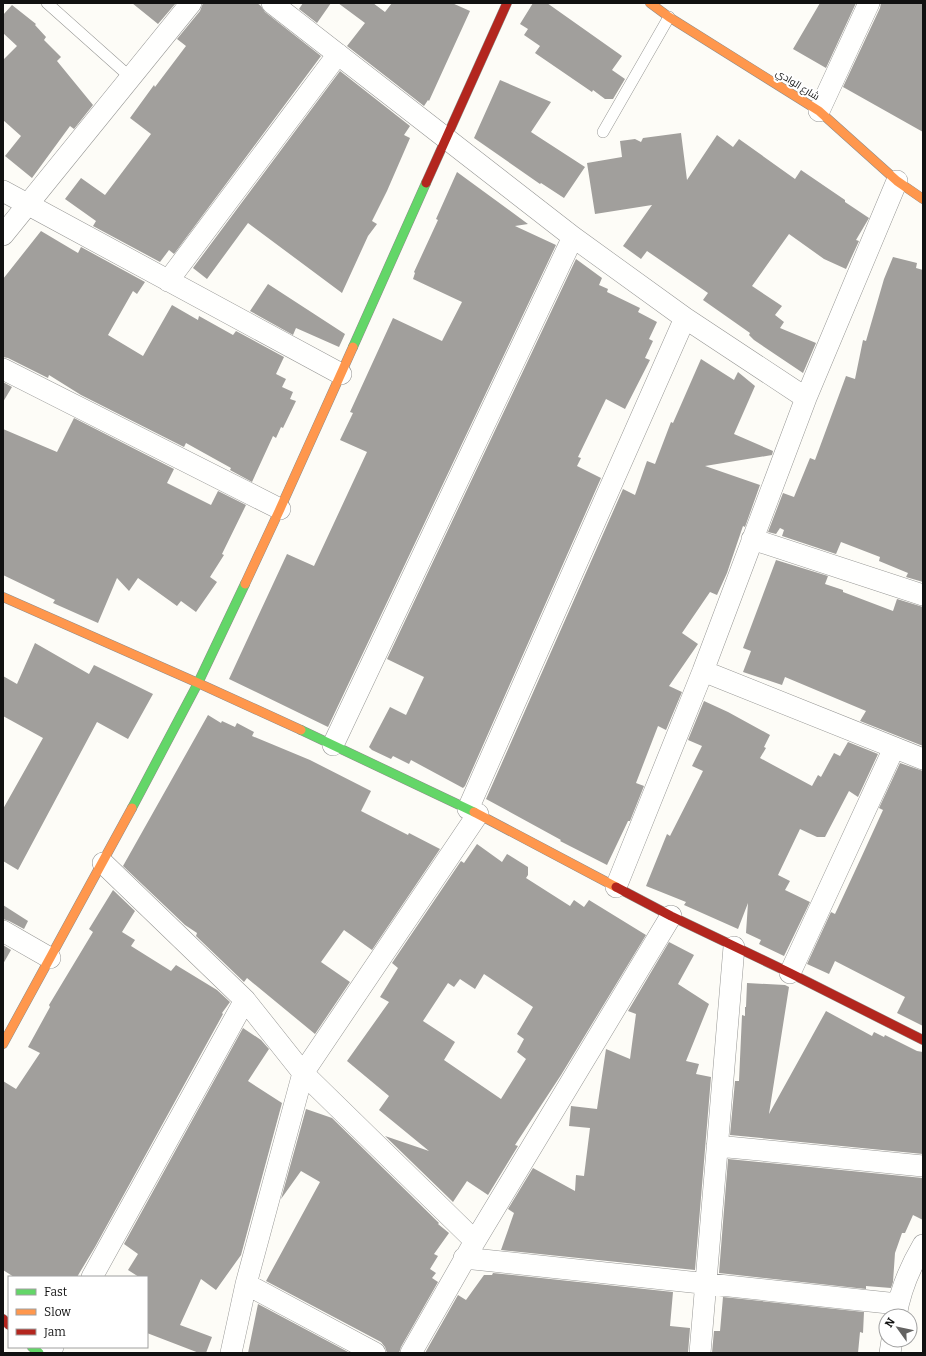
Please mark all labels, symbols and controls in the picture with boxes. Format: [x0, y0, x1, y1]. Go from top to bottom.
street label: شارع الوادي [773, 67, 821, 104]
legend [8, 1276, 148, 1348]
text: Fast [44, 1285, 68, 1299]
text: Slow [44, 1305, 71, 1319]
north arrow [878, 1308, 918, 1348]
text: N [882, 1315, 898, 1330]
text: Jam [43, 1325, 66, 1339]

